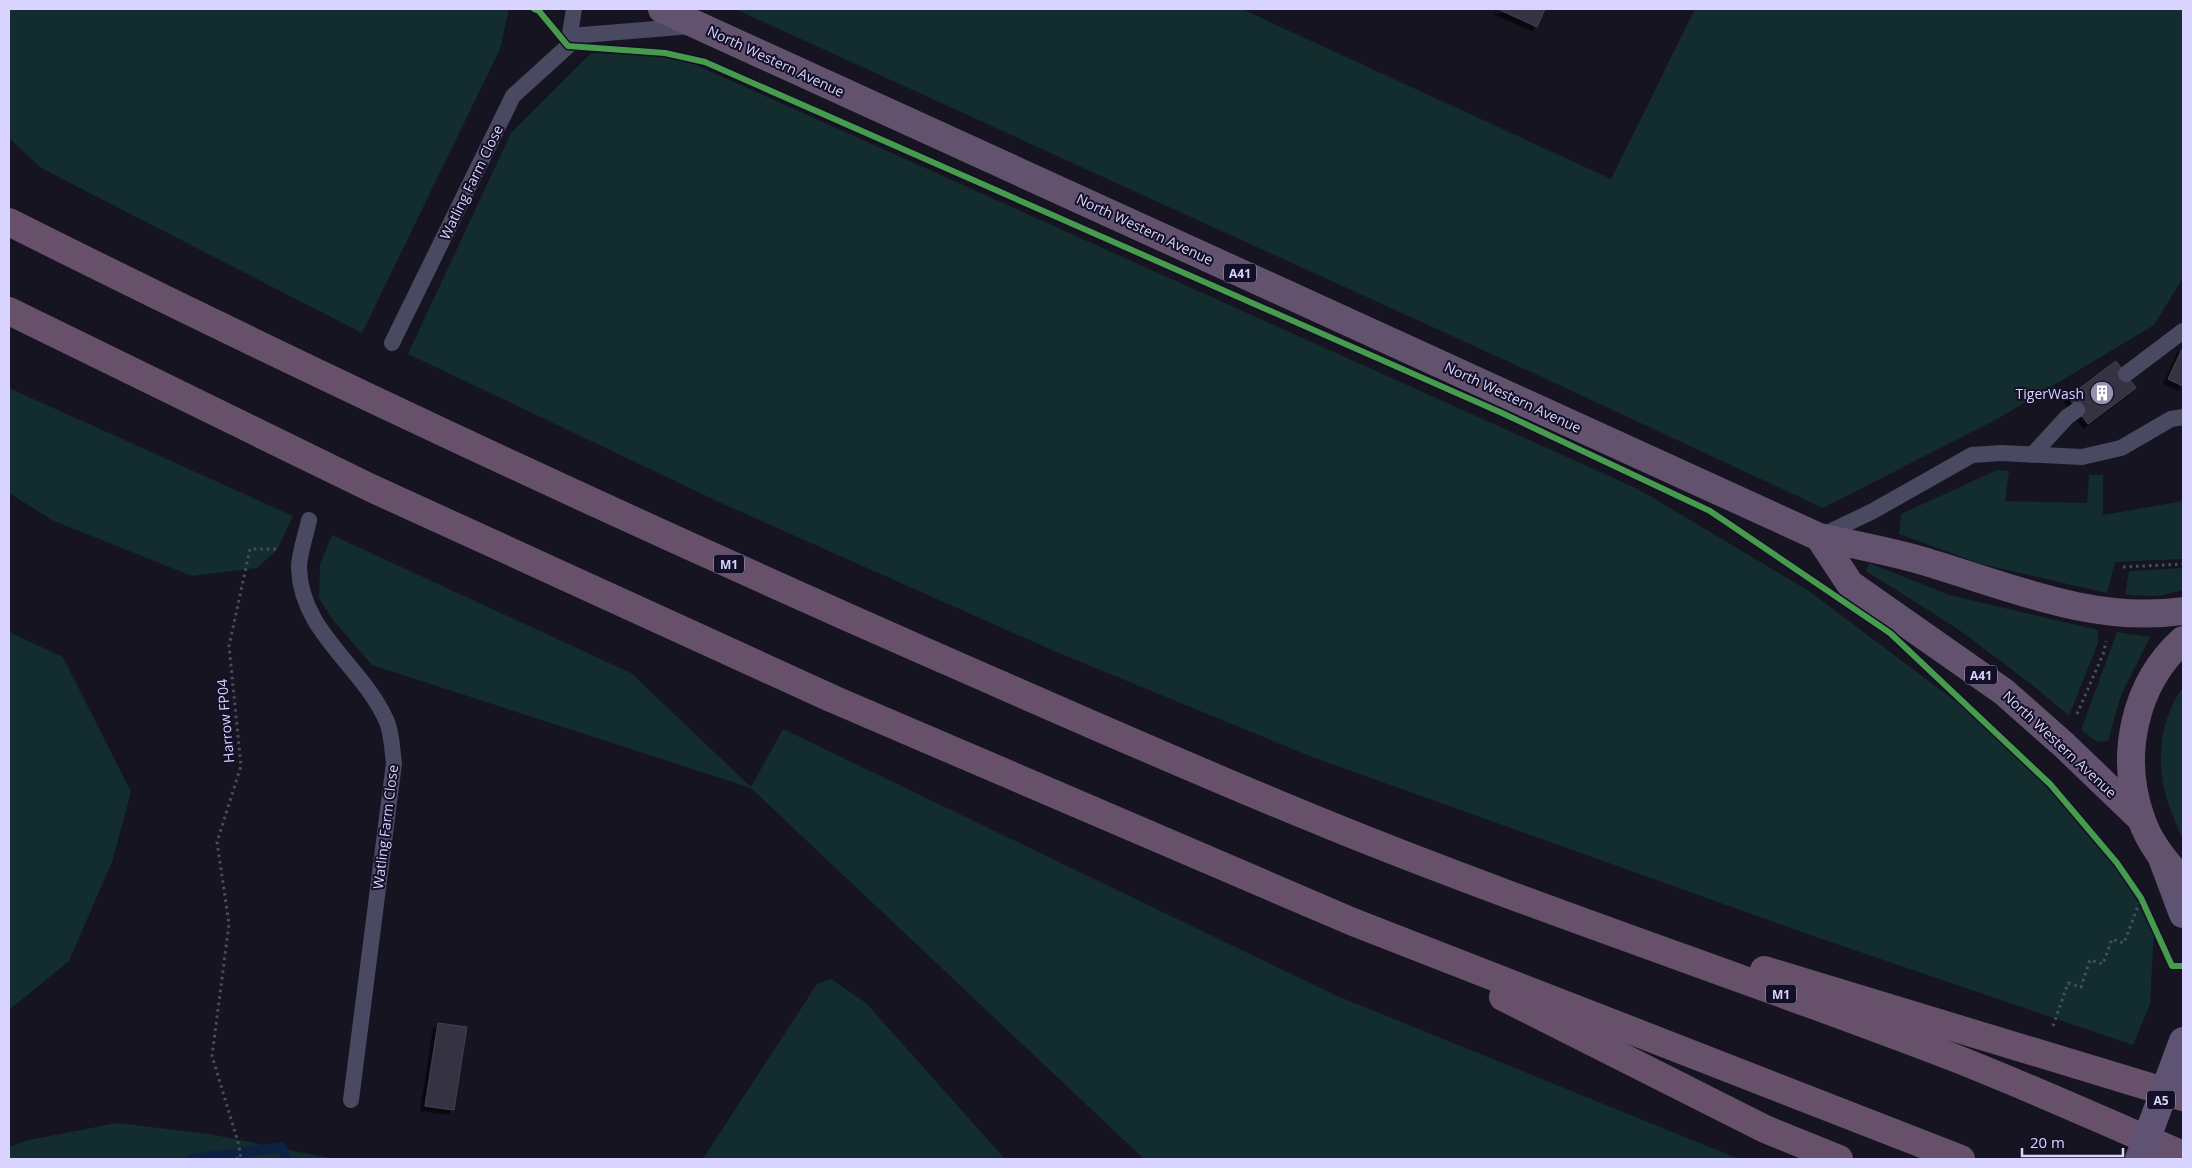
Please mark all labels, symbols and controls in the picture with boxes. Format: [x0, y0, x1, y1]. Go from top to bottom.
street label: North Western Avenue [705, 21, 848, 101]
street label: Watling Farm Close [435, 121, 507, 242]
street label: North Western Avenue [1074, 189, 1217, 269]
road number: A41 [1224, 264, 1256, 282]
street label: North Western Avenue [1442, 357, 1585, 437]
building icon: TigerWash [2089, 380, 2115, 406]
place label: TigerWash [2016, 384, 2084, 403]
road number: M1 [714, 554, 744, 574]
road number: A41 [1965, 666, 1997, 684]
street label: Harrow FP04 [212, 678, 238, 764]
street label: North Western Avenue [1999, 686, 2121, 802]
street label: Watling Farm Close [368, 764, 402, 890]
road number: M1 [1766, 984, 1796, 1004]
road number: A5 [2147, 1090, 2175, 1110]
scale bar [2022, 1126, 2123, 1158]
text: 20 m [2030, 1132, 2065, 1152]

